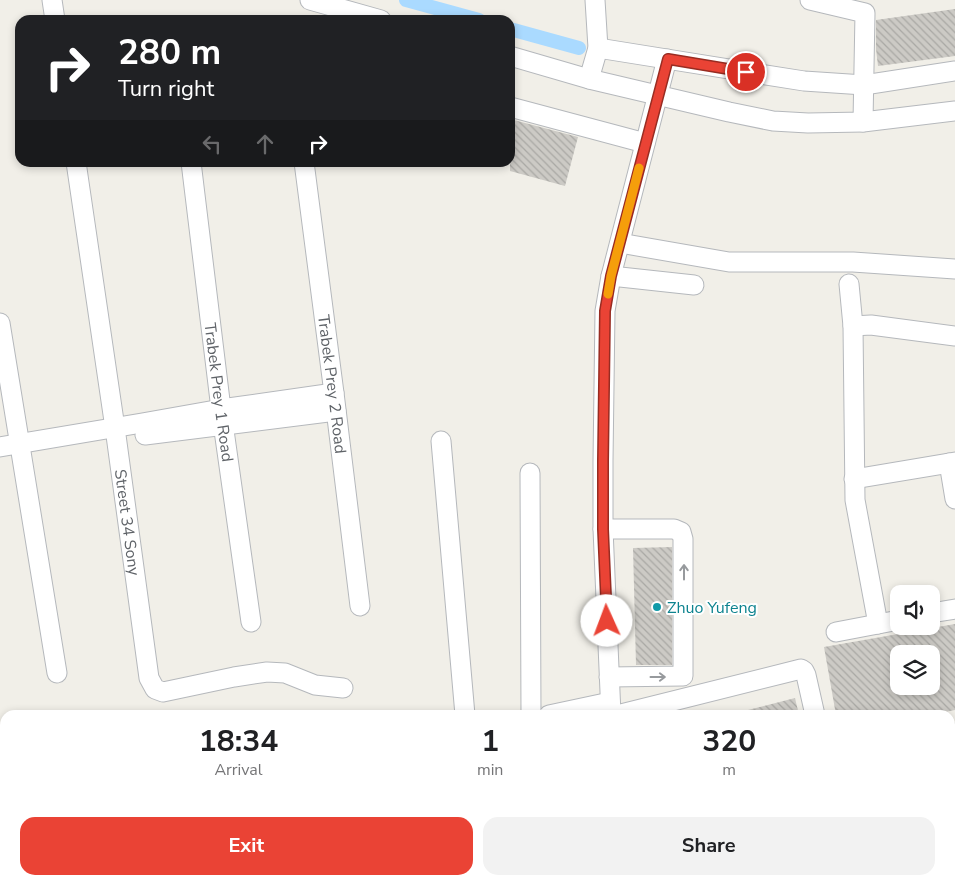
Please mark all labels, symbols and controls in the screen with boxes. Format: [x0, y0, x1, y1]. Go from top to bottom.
text: 280 m [118, 29, 221, 76]
icon: right [35, 35, 100, 100]
pin [725, 51, 767, 93]
icon: arrive [732, 58, 760, 86]
text: Turn right [118, 74, 214, 104]
icon: left [198, 130, 226, 158]
icon: ahead [251, 130, 279, 158]
icon: right [304, 130, 332, 158]
street label: Trabek Prey 2 Road [312, 313, 351, 455]
street label: Trabek Prey 1 Road [199, 322, 238, 463]
street label: Street 34 Sony [109, 468, 145, 578]
one-way arrow [679, 565, 689, 581]
map controls [890, 585, 940, 695]
button: sound [890, 585, 940, 635]
position arrow [580, 594, 632, 646]
place label: Zhuo Yufeng [667, 597, 757, 619]
marker: Zhuo Yufeng [651, 601, 663, 613]
button: layers [890, 645, 940, 695]
one-way arrow [650, 672, 666, 682]
text: 18:34 [199, 721, 278, 762]
text: 1 [481, 721, 499, 762]
text: 320 [702, 721, 756, 762]
text: Arrival [214, 759, 263, 781]
text: min [477, 759, 503, 781]
text: m [722, 759, 736, 781]
button: Exit [20, 817, 473, 875]
button: Share [483, 817, 935, 875]

